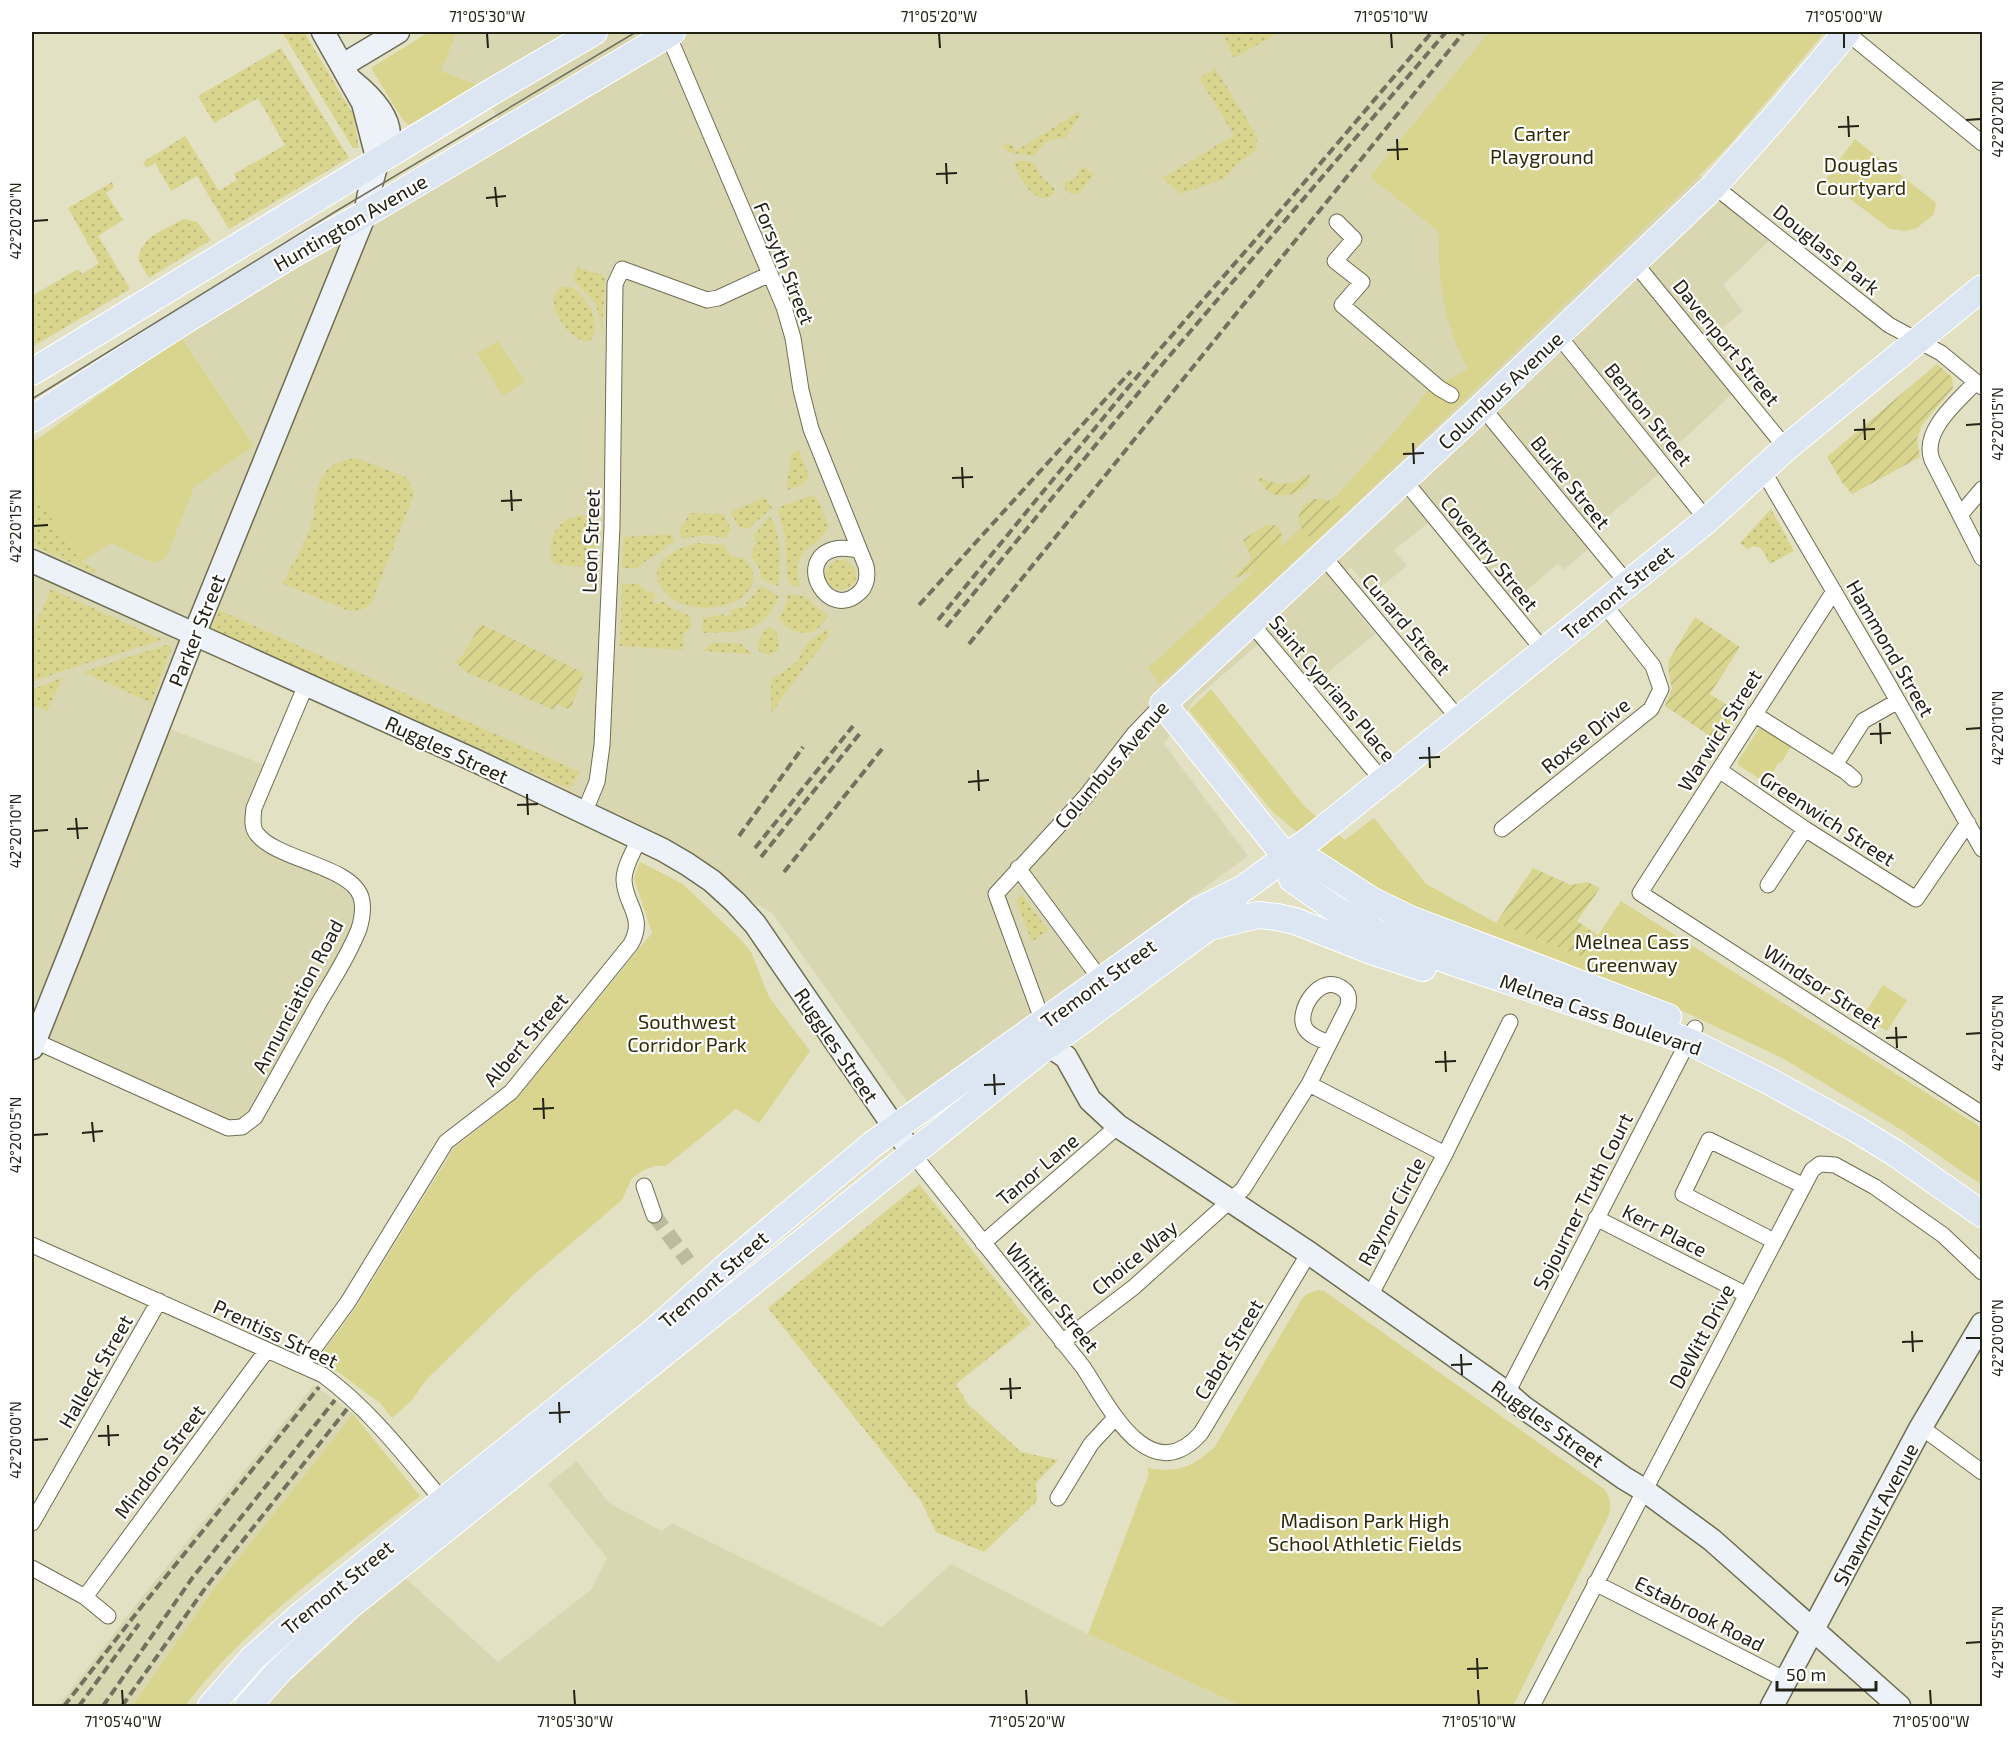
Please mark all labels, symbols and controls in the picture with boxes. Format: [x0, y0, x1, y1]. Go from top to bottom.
text: 71°05'30"W [449, 7, 525, 25]
text: 71°05'20"W [901, 7, 977, 25]
text: 71°05'10"W [1354, 7, 1428, 25]
text: 71°05'00"W [1806, 7, 1882, 25]
text: 42°20'20"N [1988, 80, 2006, 158]
park label: Carter Playground [1490, 121, 1594, 168]
park label: Douglas Courtyard [1816, 152, 1906, 199]
street label: Huntington Avenue [269, 168, 431, 276]
text: 42°20'20"N [6, 182, 24, 260]
street label: Forsyth Street [750, 198, 821, 328]
street label: Douglass Park [1769, 199, 1885, 299]
street label: Davenport Street [1669, 274, 1786, 410]
street label: Columbus Avenue [1433, 326, 1567, 454]
street label: Benton Street [1600, 358, 1698, 471]
text: 42°20'15"N [1988, 387, 2006, 461]
street label: Burke Street [1526, 431, 1616, 534]
street label: Leon Street [576, 488, 604, 593]
text: 42°20'15"N [6, 489, 24, 563]
street label: Coventry Street [1436, 491, 1544, 616]
street label: Tremont Street [1556, 540, 1678, 644]
street label: Cunard Street [1358, 569, 1457, 680]
street label: Parker Street [163, 570, 230, 690]
street label: Hammond Street [1842, 575, 1940, 721]
street label: Saint Cyprians Place [1265, 610, 1401, 766]
street label: Warwick Street [1672, 664, 1766, 795]
text: 42°20'10"N [1988, 691, 2006, 765]
street label: Roxse Drive [1536, 692, 1634, 778]
street label: Columbus Avenue [1049, 695, 1173, 833]
street label: Ruggles Street [382, 710, 513, 788]
street label: Greenwich Street [1756, 765, 1900, 871]
text: 42°20'10"N [6, 794, 24, 868]
street label: Annunciation Road [246, 915, 348, 1077]
park label: Melnea Cass Greenway [1575, 929, 1689, 976]
street label: Tremont Street [1036, 933, 1161, 1033]
street label: Windsor Street [1759, 939, 1887, 1033]
street label: Melnea Cass Boulevard [1497, 968, 1705, 1060]
street label: Ruggles Street [790, 983, 884, 1107]
street label: Albert Street [478, 987, 572, 1091]
text: 42°20'05"N [1988, 995, 2006, 1071]
park label: Southwest Corridor Park [627, 1009, 747, 1056]
text: 42°20'05"N [6, 1097, 24, 1173]
street label: Sojourner Truth Court [1527, 1108, 1637, 1293]
street label: Tanor Lane [991, 1128, 1083, 1210]
street label: Raynor Circle [1352, 1153, 1430, 1269]
street label: Kerr Place [1619, 1199, 1711, 1261]
street label: Choice Way [1086, 1214, 1182, 1300]
street label: Tremont Street [654, 1225, 773, 1333]
street label: Whittier Street [1001, 1237, 1105, 1357]
street label: DeWitt Drive [1663, 1280, 1739, 1392]
street label: Prentiss Street [210, 1294, 343, 1373]
street label: Cabot Street [1189, 1294, 1268, 1404]
text: 42°20'00"N [1988, 1299, 2006, 1377]
street label: Halleck Street [53, 1310, 137, 1432]
street label: Ruggles Street [1487, 1374, 1609, 1472]
street label: Mindoro Street [108, 1399, 210, 1523]
text: 42°20'00"N [6, 1401, 24, 1479]
street label: Shawmut Avenue [1827, 1439, 1923, 1589]
park label: Madison Park High School Athletic Fields [1268, 1508, 1462, 1555]
street label: Tremont Street [276, 1535, 398, 1639]
street label: Estabrook Road [1631, 1570, 1769, 1656]
text: 42°19'55"N [1988, 1606, 2006, 1678]
scale bar [1777, 1654, 1876, 1692]
text: 50 m [1786, 1663, 1826, 1685]
text: 71°05'40"W [85, 1712, 161, 1730]
text: 71°05'30"W [537, 1712, 613, 1730]
text: 71°05'20"W [989, 1712, 1065, 1730]
text: 71°05'10"W [1442, 1712, 1516, 1730]
text: 71°05'00"W [1893, 1712, 1969, 1730]

